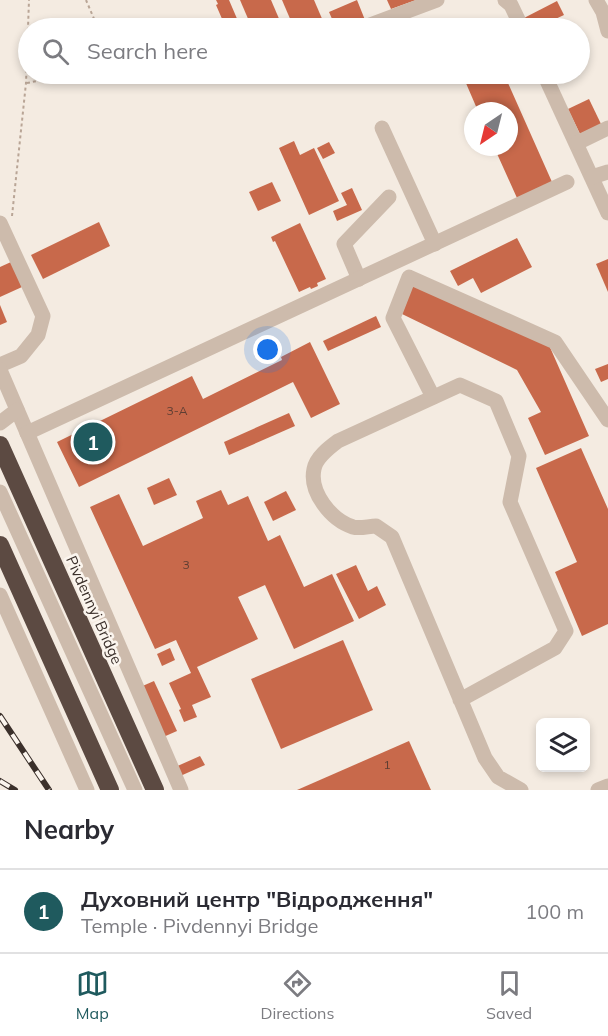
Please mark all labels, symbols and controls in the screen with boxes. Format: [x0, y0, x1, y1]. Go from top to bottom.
search box [18, 18, 590, 84]
icon: search [39, 35, 72, 68]
text: Search here [87, 37, 208, 65]
north arrow [464, 102, 518, 156]
your location [253, 335, 282, 364]
house number: 3-А [167, 403, 188, 418]
pin: 1 [74, 420, 112, 464]
street label: Pivdennyi Bridge [62, 553, 127, 667]
house number: 3 [182, 557, 190, 572]
map controls [536, 718, 590, 772]
button: layers [536, 718, 590, 772]
house number: 1 [383, 757, 391, 772]
text: Nearby [24, 813, 114, 846]
text: Духовний центр "Відродження" [81, 885, 433, 913]
text: 1 [38, 899, 50, 924]
text: 100 m [525, 899, 584, 924]
text: Temple · Pivdennyi Bridge [81, 913, 318, 938]
tab: Map [76, 967, 109, 1023]
tab: Directions [260, 967, 334, 1023]
tab: Saved [486, 967, 532, 1023]

